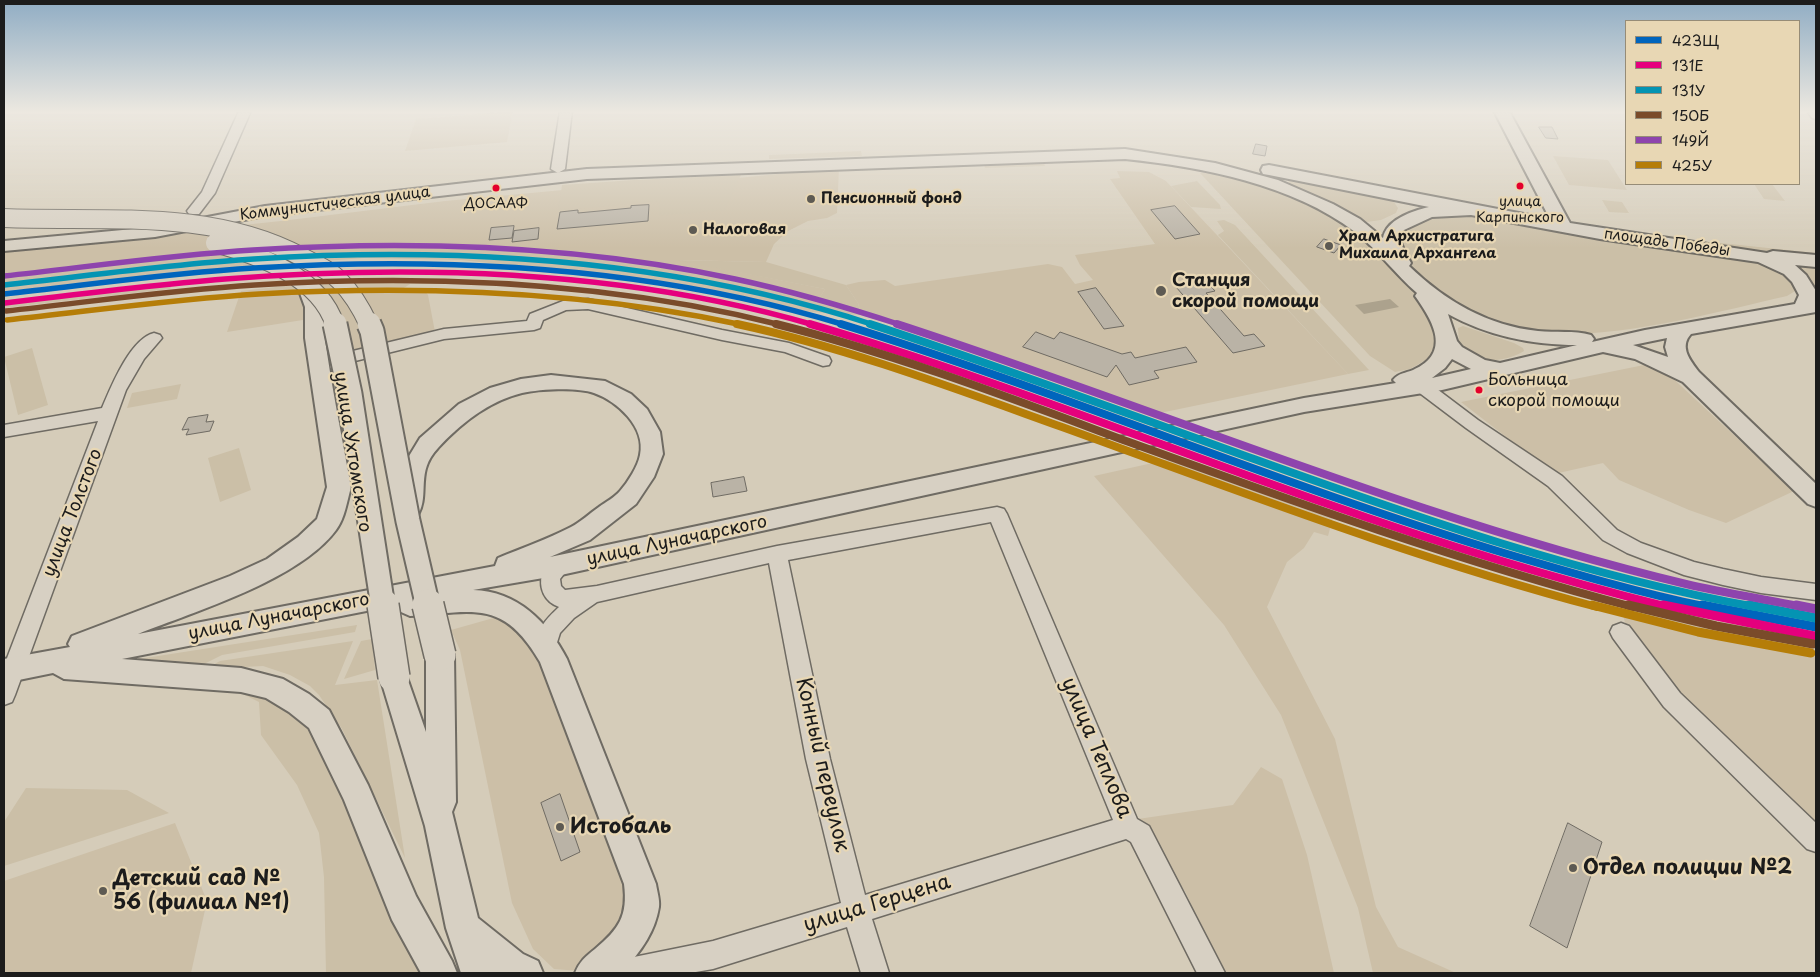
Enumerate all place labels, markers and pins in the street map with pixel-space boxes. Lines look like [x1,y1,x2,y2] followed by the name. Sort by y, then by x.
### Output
[1515,181,1525,191] marker: улица Карпинского
[491,183,501,193] marker: ДОСААФ
[821,190,962,208] place label: Пенсионный фонд
[805,193,817,205] marker: Пенсионный фонд
[1476,194,1564,226] place label: улица Карпинского
[464,196,528,212] place label: ДОСААФ
[703,221,786,239] place label: Налоговая
[687,224,699,236] marker: Налоговая
[1339,228,1496,263] place label: Храм Архистратига Михаила Архангела
[1323,240,1335,252] marker: Храм Архистратига Михаила Архангела
[1172,270,1319,312] place label: Станция скорой помощи
[1154,284,1168,298] marker: Станция скорой помощи
[1488,370,1620,410] place label: Больница скорой помощи
[1474,385,1484,395] marker: Больница скорой помощи
[570,814,671,840] place label: Истобаль
[554,821,566,833] marker: Истобаль
[1583,855,1792,881] place label: Отдел полиции №2
[1567,862,1579,874] marker: Отдел полиции №2
[113,866,290,916] place label: Детский сад № 56 (филиал №1)
[97,885,109,897] marker: Детский сад № 56 (филиал №1)

